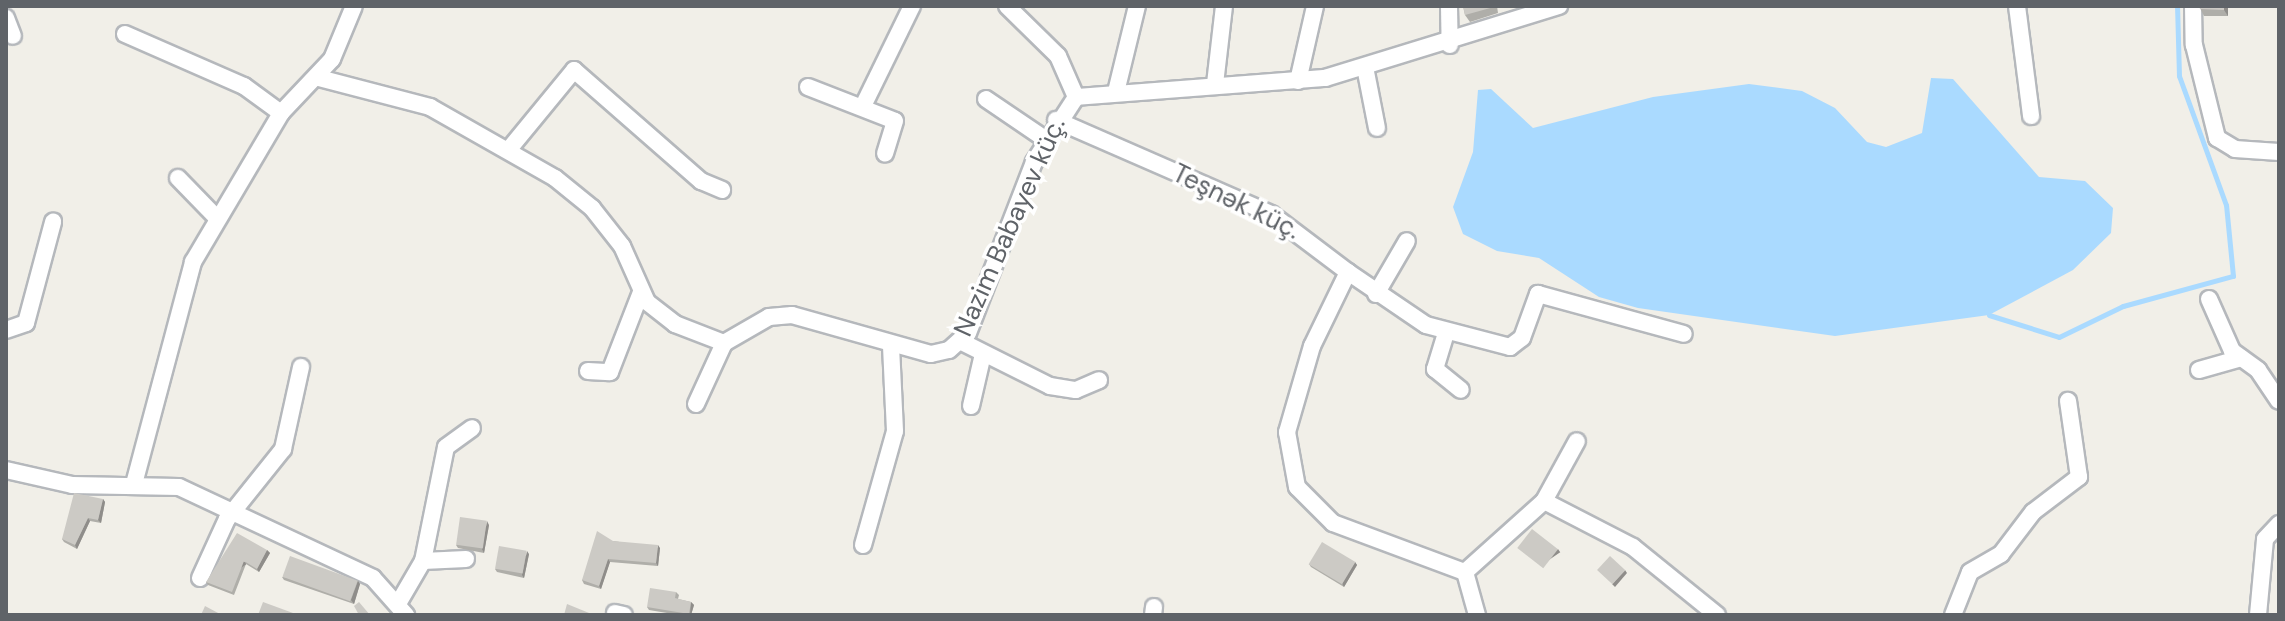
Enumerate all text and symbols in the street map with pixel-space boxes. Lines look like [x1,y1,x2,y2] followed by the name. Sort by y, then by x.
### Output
[948,113,1072,341] street label: Nazim Babayev küç.
[1167,158,1305,246] street label: Teşnək küç.

